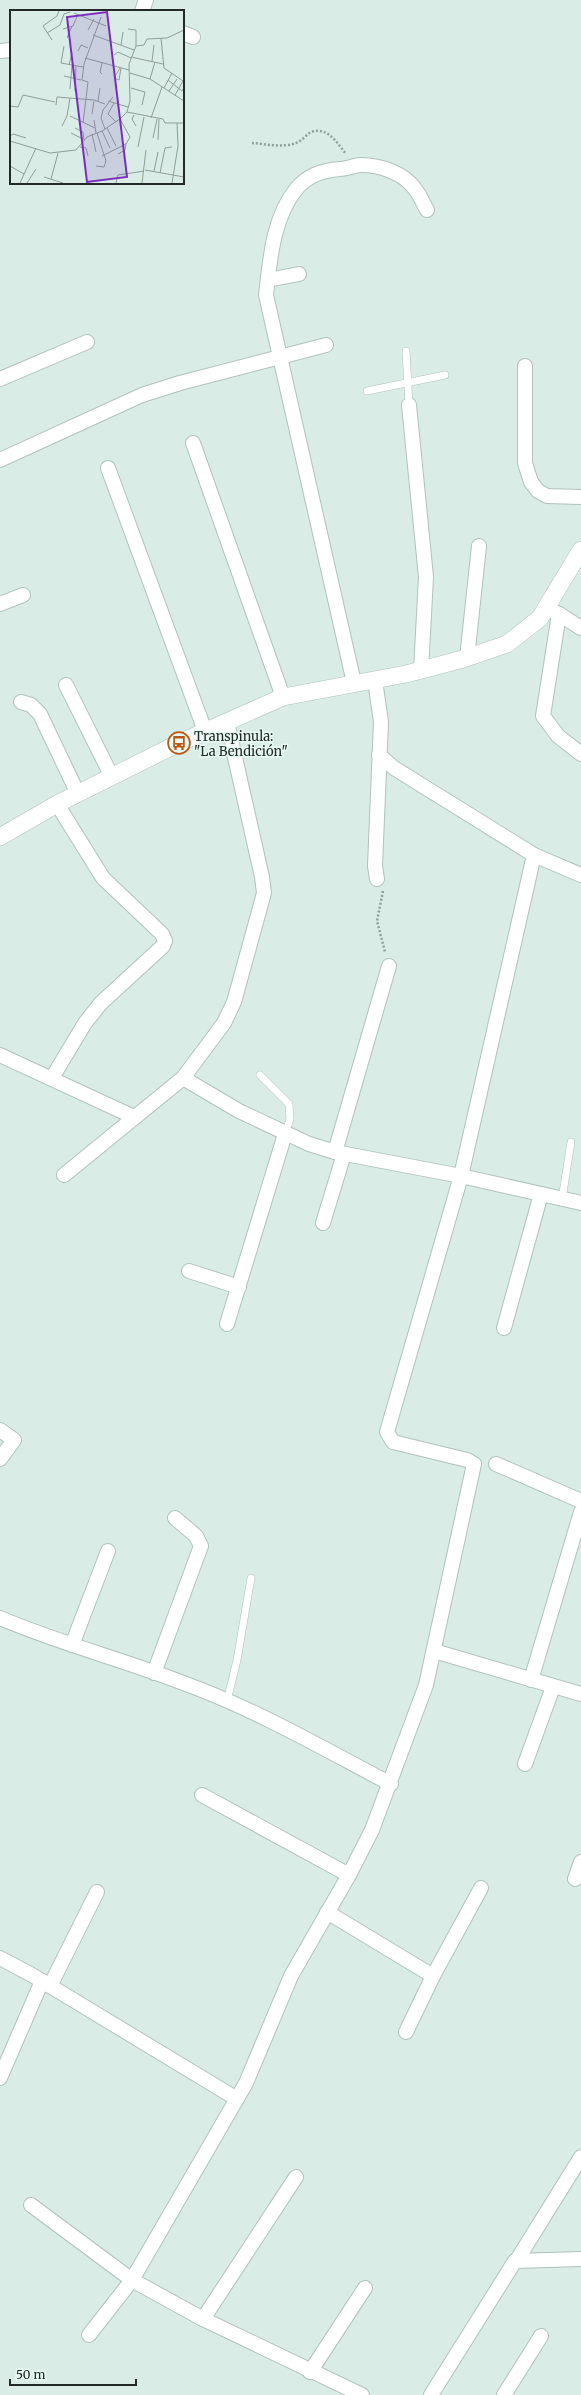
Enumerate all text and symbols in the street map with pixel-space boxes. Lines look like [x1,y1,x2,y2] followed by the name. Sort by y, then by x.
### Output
[10,10,184,184] inset map
[194,728,288,760] place label: Transpinula: "La Bendición"
[166,730,192,756] bus stop icon: Transpinula: "La Bendición"
[10,2361,136,2387] scale bar
[16,2367,45,2382] text: 50 m

